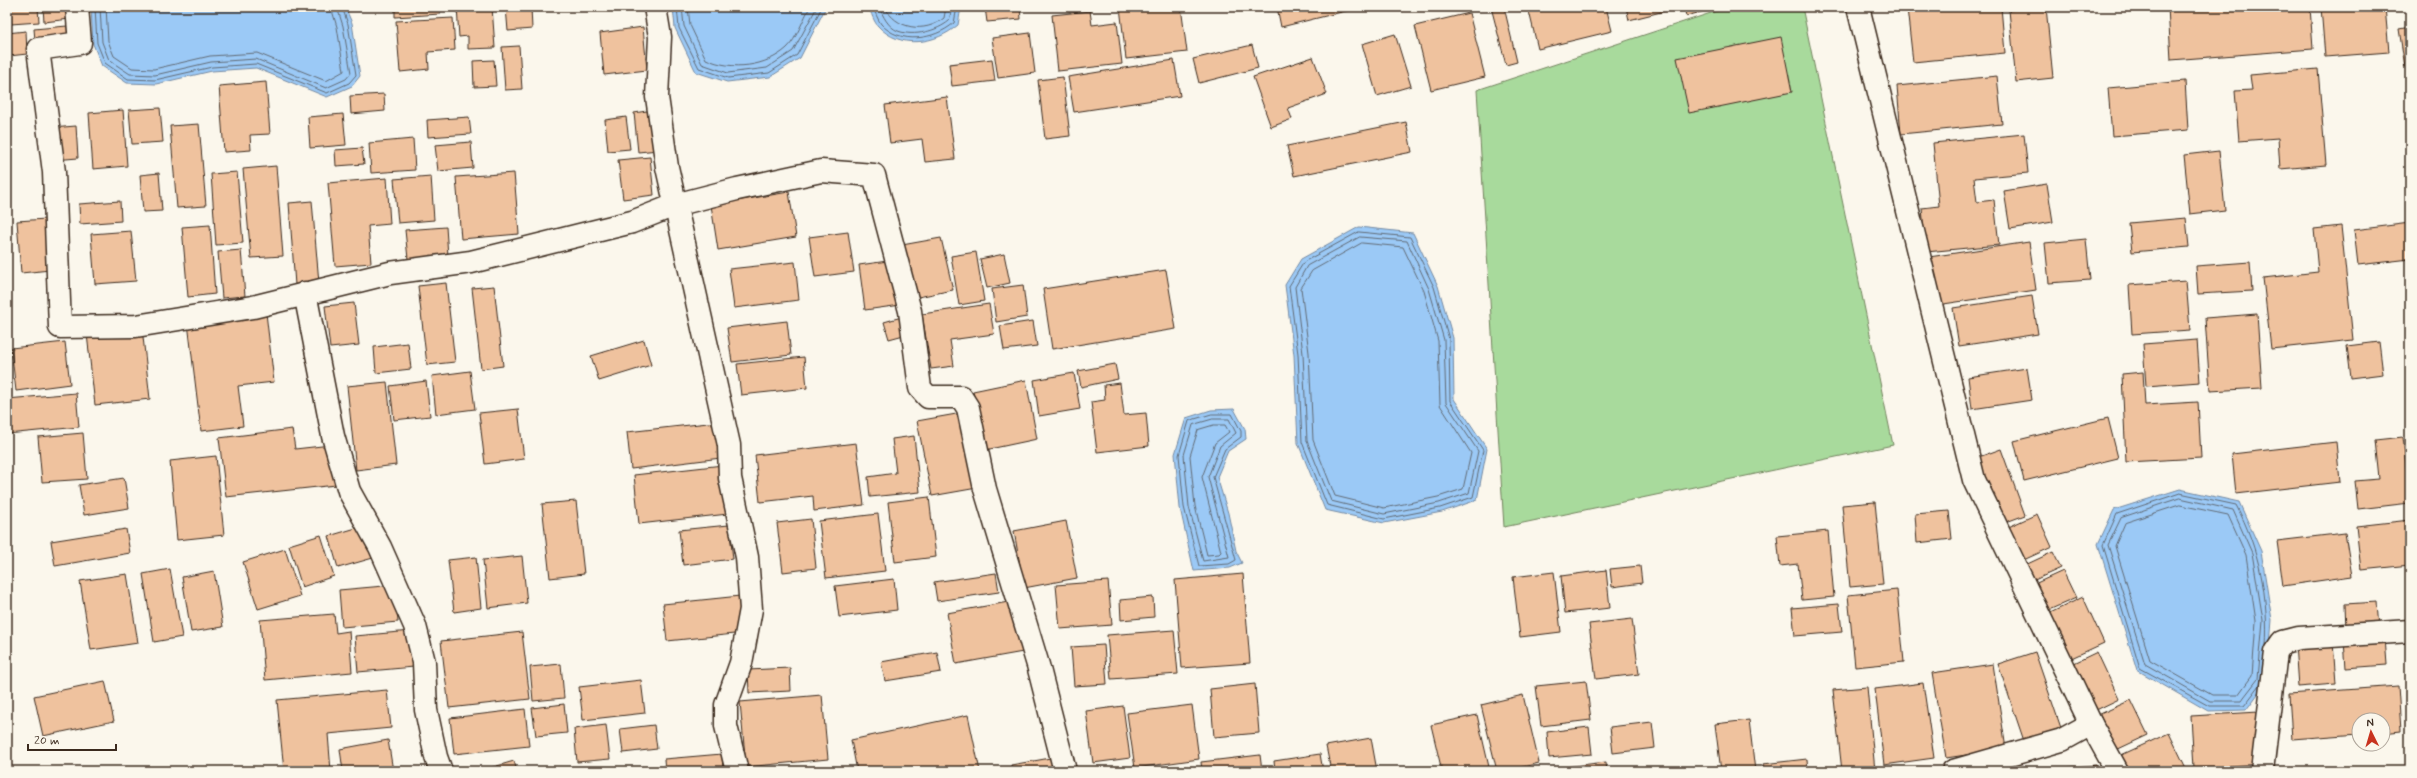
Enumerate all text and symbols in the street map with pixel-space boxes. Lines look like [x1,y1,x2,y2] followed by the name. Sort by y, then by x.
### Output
[2351,712,2391,752] north arrow
[2366,716,2374,730] text: N
[28,726,116,752] scale bar
[34,733,60,749] text: 20 m

